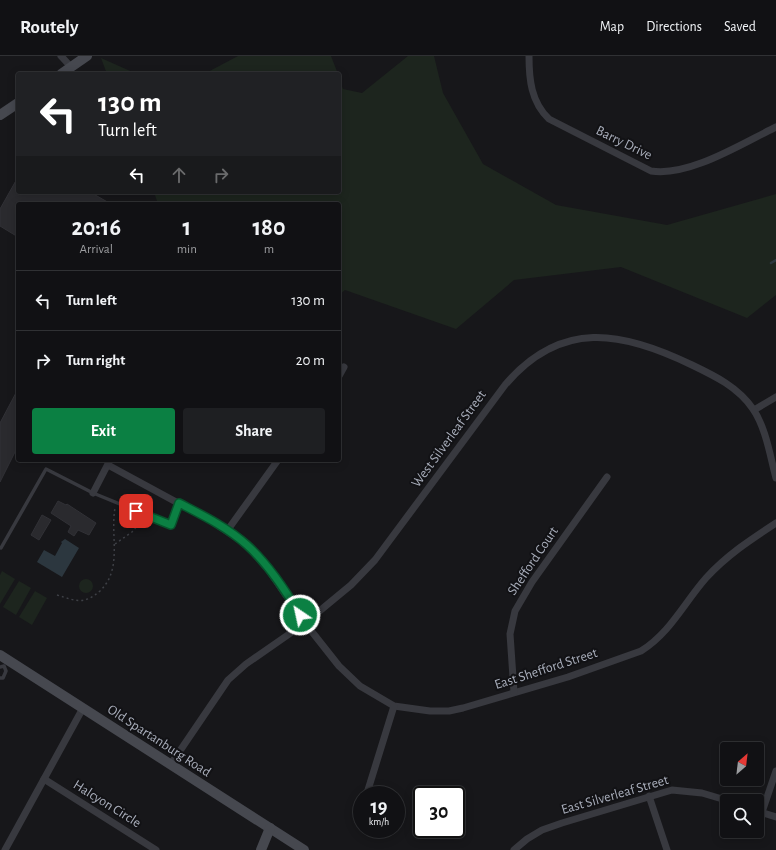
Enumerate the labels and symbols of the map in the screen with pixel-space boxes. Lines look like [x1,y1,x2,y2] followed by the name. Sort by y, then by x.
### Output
[594,123,654,163] street label: Barry Drive
[409,387,489,490] street label: West Silverleaf Street
[119,494,153,528] pin
[505,524,561,598] street label: Shefford Court
[279,594,321,636] position arrow
[493,646,600,692] street label: East Shefford Street
[105,702,213,780] street label: Old Spartanburg Road
[720,742,764,786] north arrow
[560,773,671,817] street label: East Silverleaf Street
[71,778,143,830] street label: Halcyon Circle
[413,786,465,838] speed limit sign: 30

